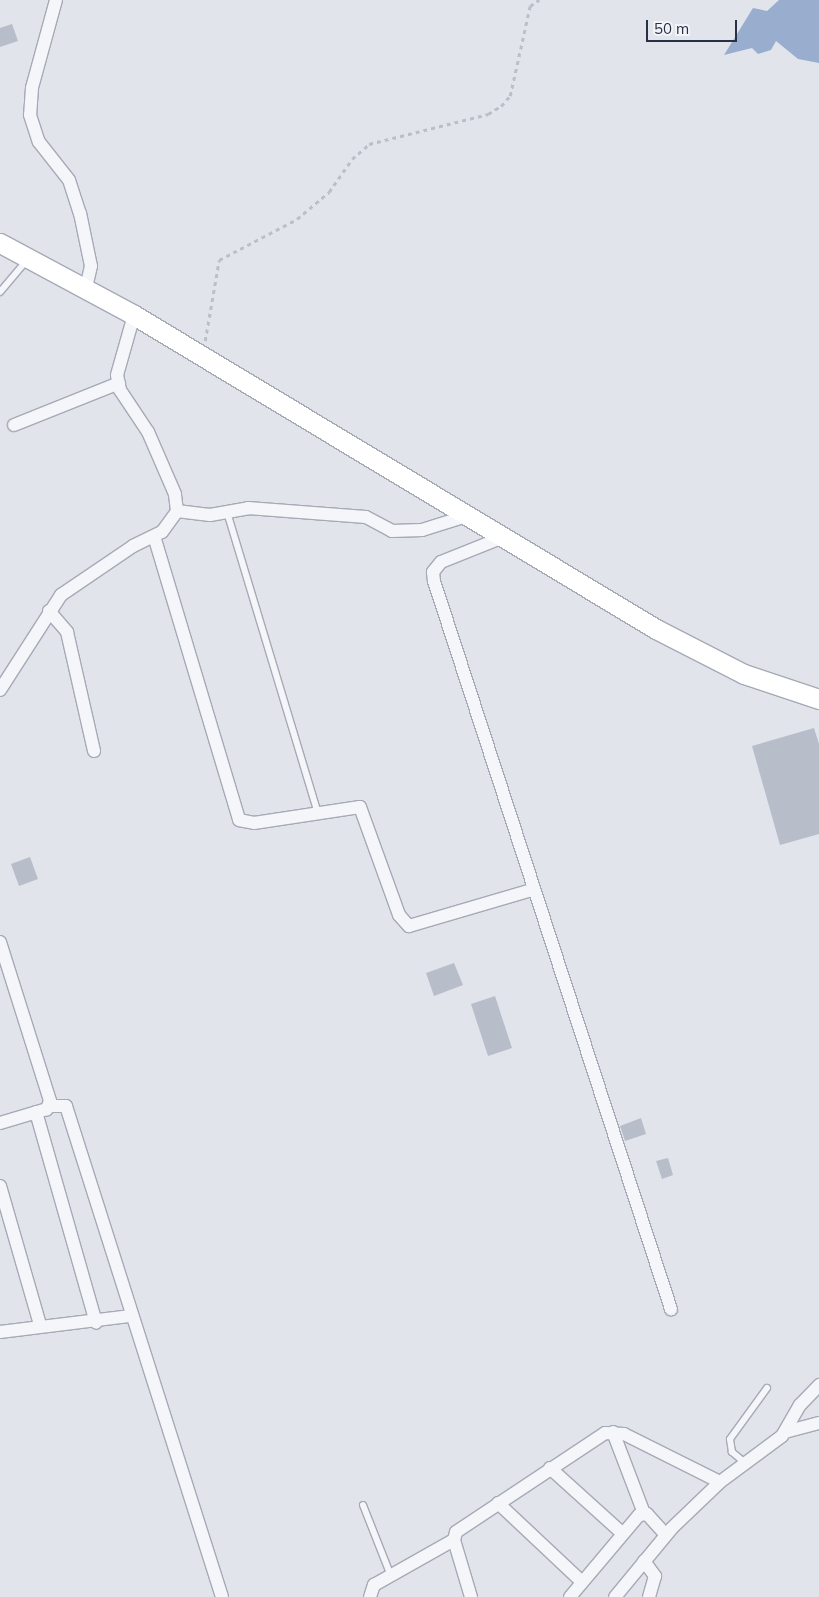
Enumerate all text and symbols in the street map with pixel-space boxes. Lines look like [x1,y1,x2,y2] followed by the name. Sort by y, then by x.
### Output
[649,10,740,42] scale bar
[654,19,689,38] text: 50 m

